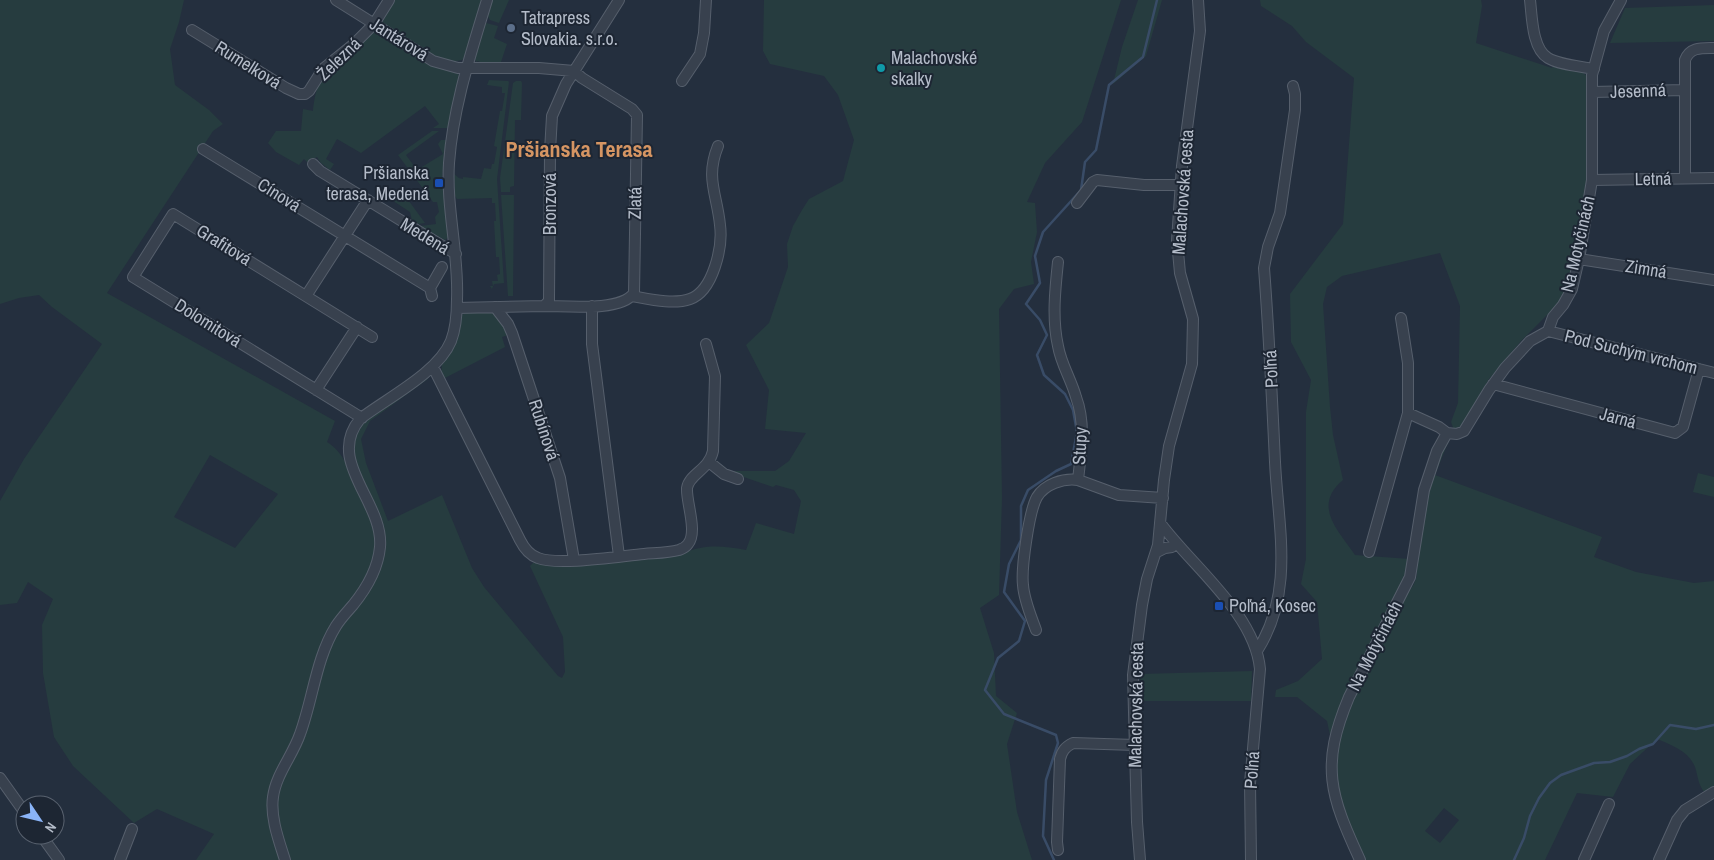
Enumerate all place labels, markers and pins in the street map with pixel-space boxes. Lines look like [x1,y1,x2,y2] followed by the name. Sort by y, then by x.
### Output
[521,5,618,51] place label: Tatrapress Slovakia. s.r.o.
[505,22,517,34] marker: Tatrapress Slovakia. s.r.o.
[891,45,977,91] place label: Malachovské skalky
[875,62,887,74] marker: Malachovské skalky
[326,160,429,206] place label: Pršianska terasa, Medená
[433,177,445,189] marker: Pršianska terasa, Medená
[1229,593,1316,618] place label: Poľná, Kosec
[1213,600,1225,612] marker: Poľná, Kosec

